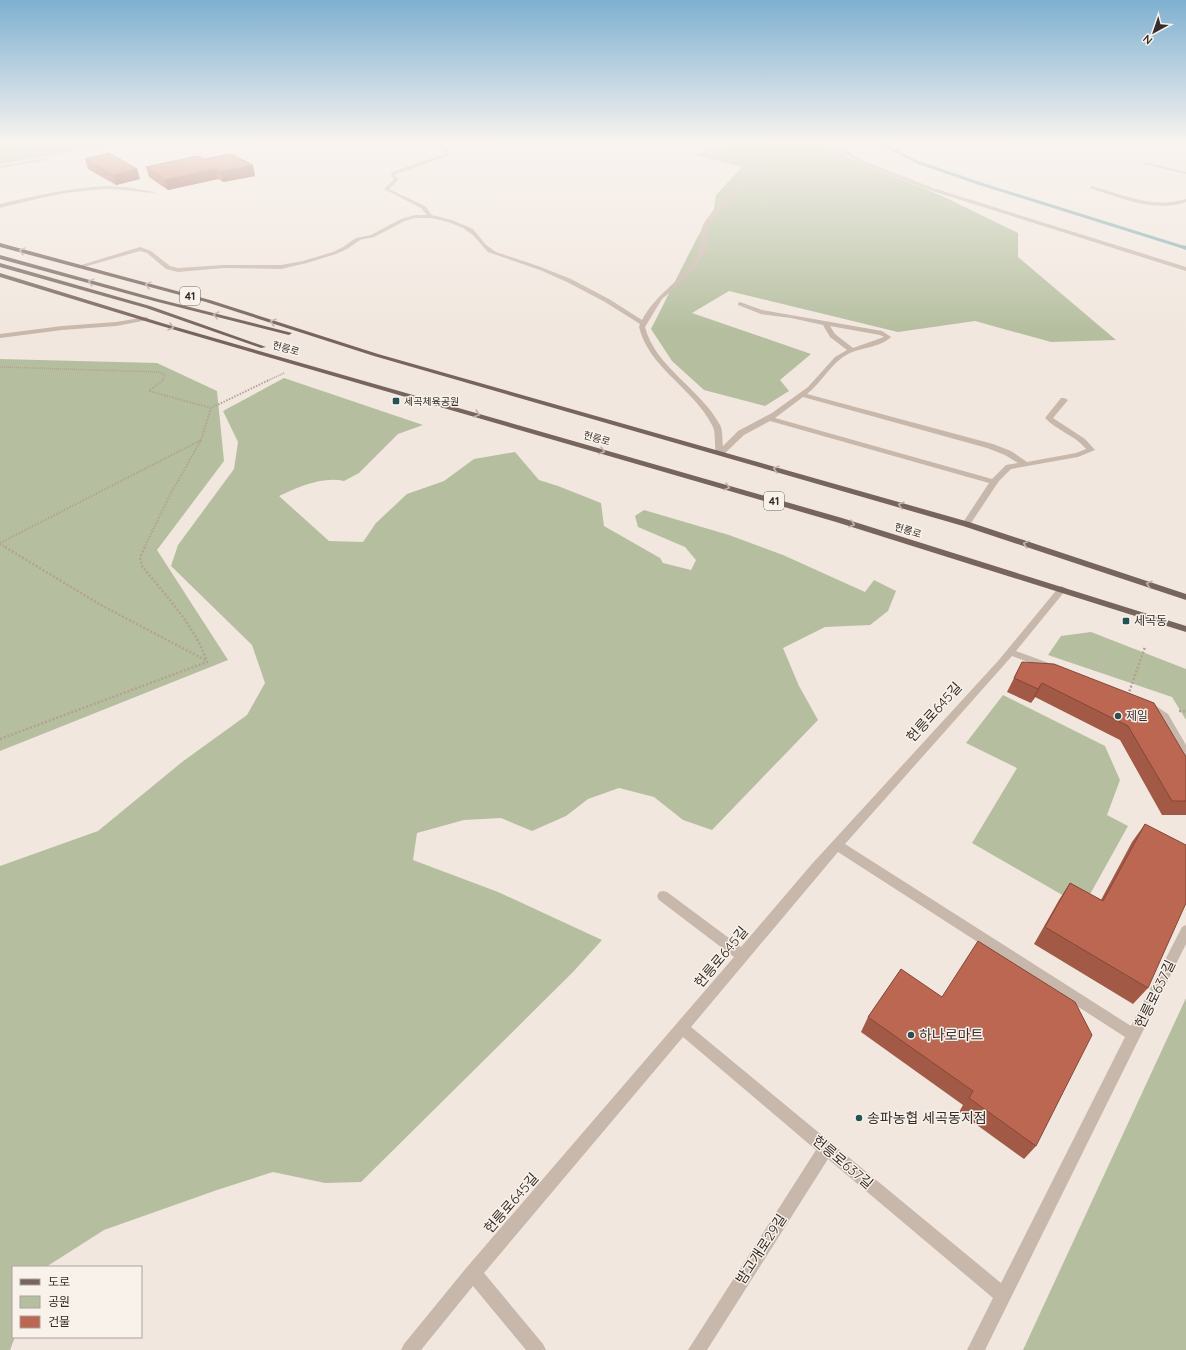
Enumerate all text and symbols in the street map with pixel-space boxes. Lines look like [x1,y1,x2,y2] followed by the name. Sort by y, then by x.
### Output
[1134,12,1174,52] north arrow
[1140,32,1155,48] text: N
[19,248,26,256] one-way arrow
[87,278,94,287] one-way arrow
[145,281,152,290] one-way arrow
[180,287,200,305] road number: 41
[213,311,220,320] one-way arrow
[269,318,276,326] one-way arrow
[168,322,175,331] one-way arrow
[271,338,301,359] street label: 헌릉로
[404,395,459,408] place label: 세곡체육공원
[391,396,401,406] marker: 세곡체육공원
[474,410,481,418] one-way arrow
[582,428,612,449] street label: 헌릉로
[599,446,606,455] one-way arrow
[773,465,780,474] one-way arrow
[723,482,730,491] one-way arrow
[764,492,784,510] road number: 41
[898,501,905,510] one-way arrow
[848,519,855,527] one-way arrow
[893,520,923,541] street label: 헌릉로
[1022,540,1029,548] one-way arrow
[1146,580,1153,589] one-way arrow
[1134,613,1167,628] place label: 세곡동
[1121,616,1131,626] marker: 세곡동
[902,678,966,746] street label: 헌릉로645길
[1126,708,1148,723] place label: 제일
[1113,711,1123,721] marker: 제일
[690,923,752,991] street label: 헌릉로645길
[1131,957,1179,1031] street label: 헌릉로637길
[919,1026,984,1044] place label: 하나로마트
[906,1030,916,1040] marker: 하나로마트
[867,1109,987,1127] place label: 송파농협 세곡동지점
[854,1113,864,1123] marker: 송파농협 세곡동지점
[809,1131,877,1193] street label: 헌릉로637길
[480,1169,542,1237] street label: 헌릉로645길
[732,1211,790,1287] street label: 밤고개로29길
[12,1266,142,1338] legend
[48,1274,70,1289] text: 도로
[48,1294,70,1309] text: 공원
[48,1314,70,1329] text: 건물

